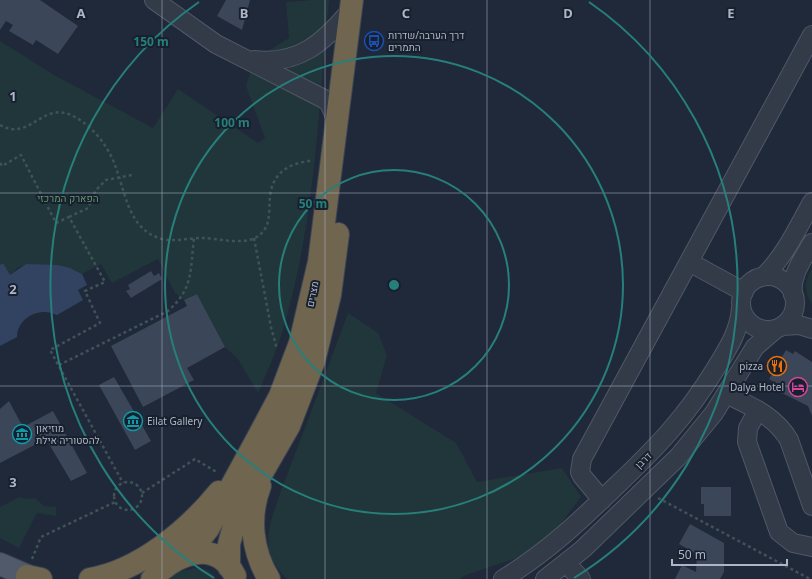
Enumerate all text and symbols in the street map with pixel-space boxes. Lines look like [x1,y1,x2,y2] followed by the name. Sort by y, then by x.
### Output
[77,4,86,22] text: A
[240,4,248,22] text: B
[402,4,410,22] text: C
[563,4,573,22] text: D
[727,4,735,22] text: E
[388,28,464,54] place label: דרך הערבה/שדרות התמרים
[363,30,385,52] bus stop icon: דרך הערבה/שדרות התמרים
[133,33,169,50] text: 150 m
[9,87,17,105] text: 1
[214,114,250,131] text: 100 m
[37,191,99,205] park label: הפארק המרכזי
[299,195,327,212] text: 50 m
[387,278,401,292] centre of rings
[9,280,17,298] text: 2
[302,280,322,308] street label: מצרים
[766,355,788,377] restaurant icon: pizza
[739,359,763,373] place label: pizza
[787,376,809,398] hotel icon: Dalya Hotel
[730,380,784,394] place label: Dalya Hotel
[122,410,144,432] museum icon: Eilat Gallery
[147,414,203,428] place label: Eilat Gallery
[36,421,100,447] place label: מוזיאון להסטוריה אילת
[11,423,33,445] museum icon: מוזיאון להסטוריה אילת
[632,449,654,471] street label: דרבן
[9,473,17,491] text: 3
[672,541,787,567] scale bar
[678,546,706,563] text: 50 m

